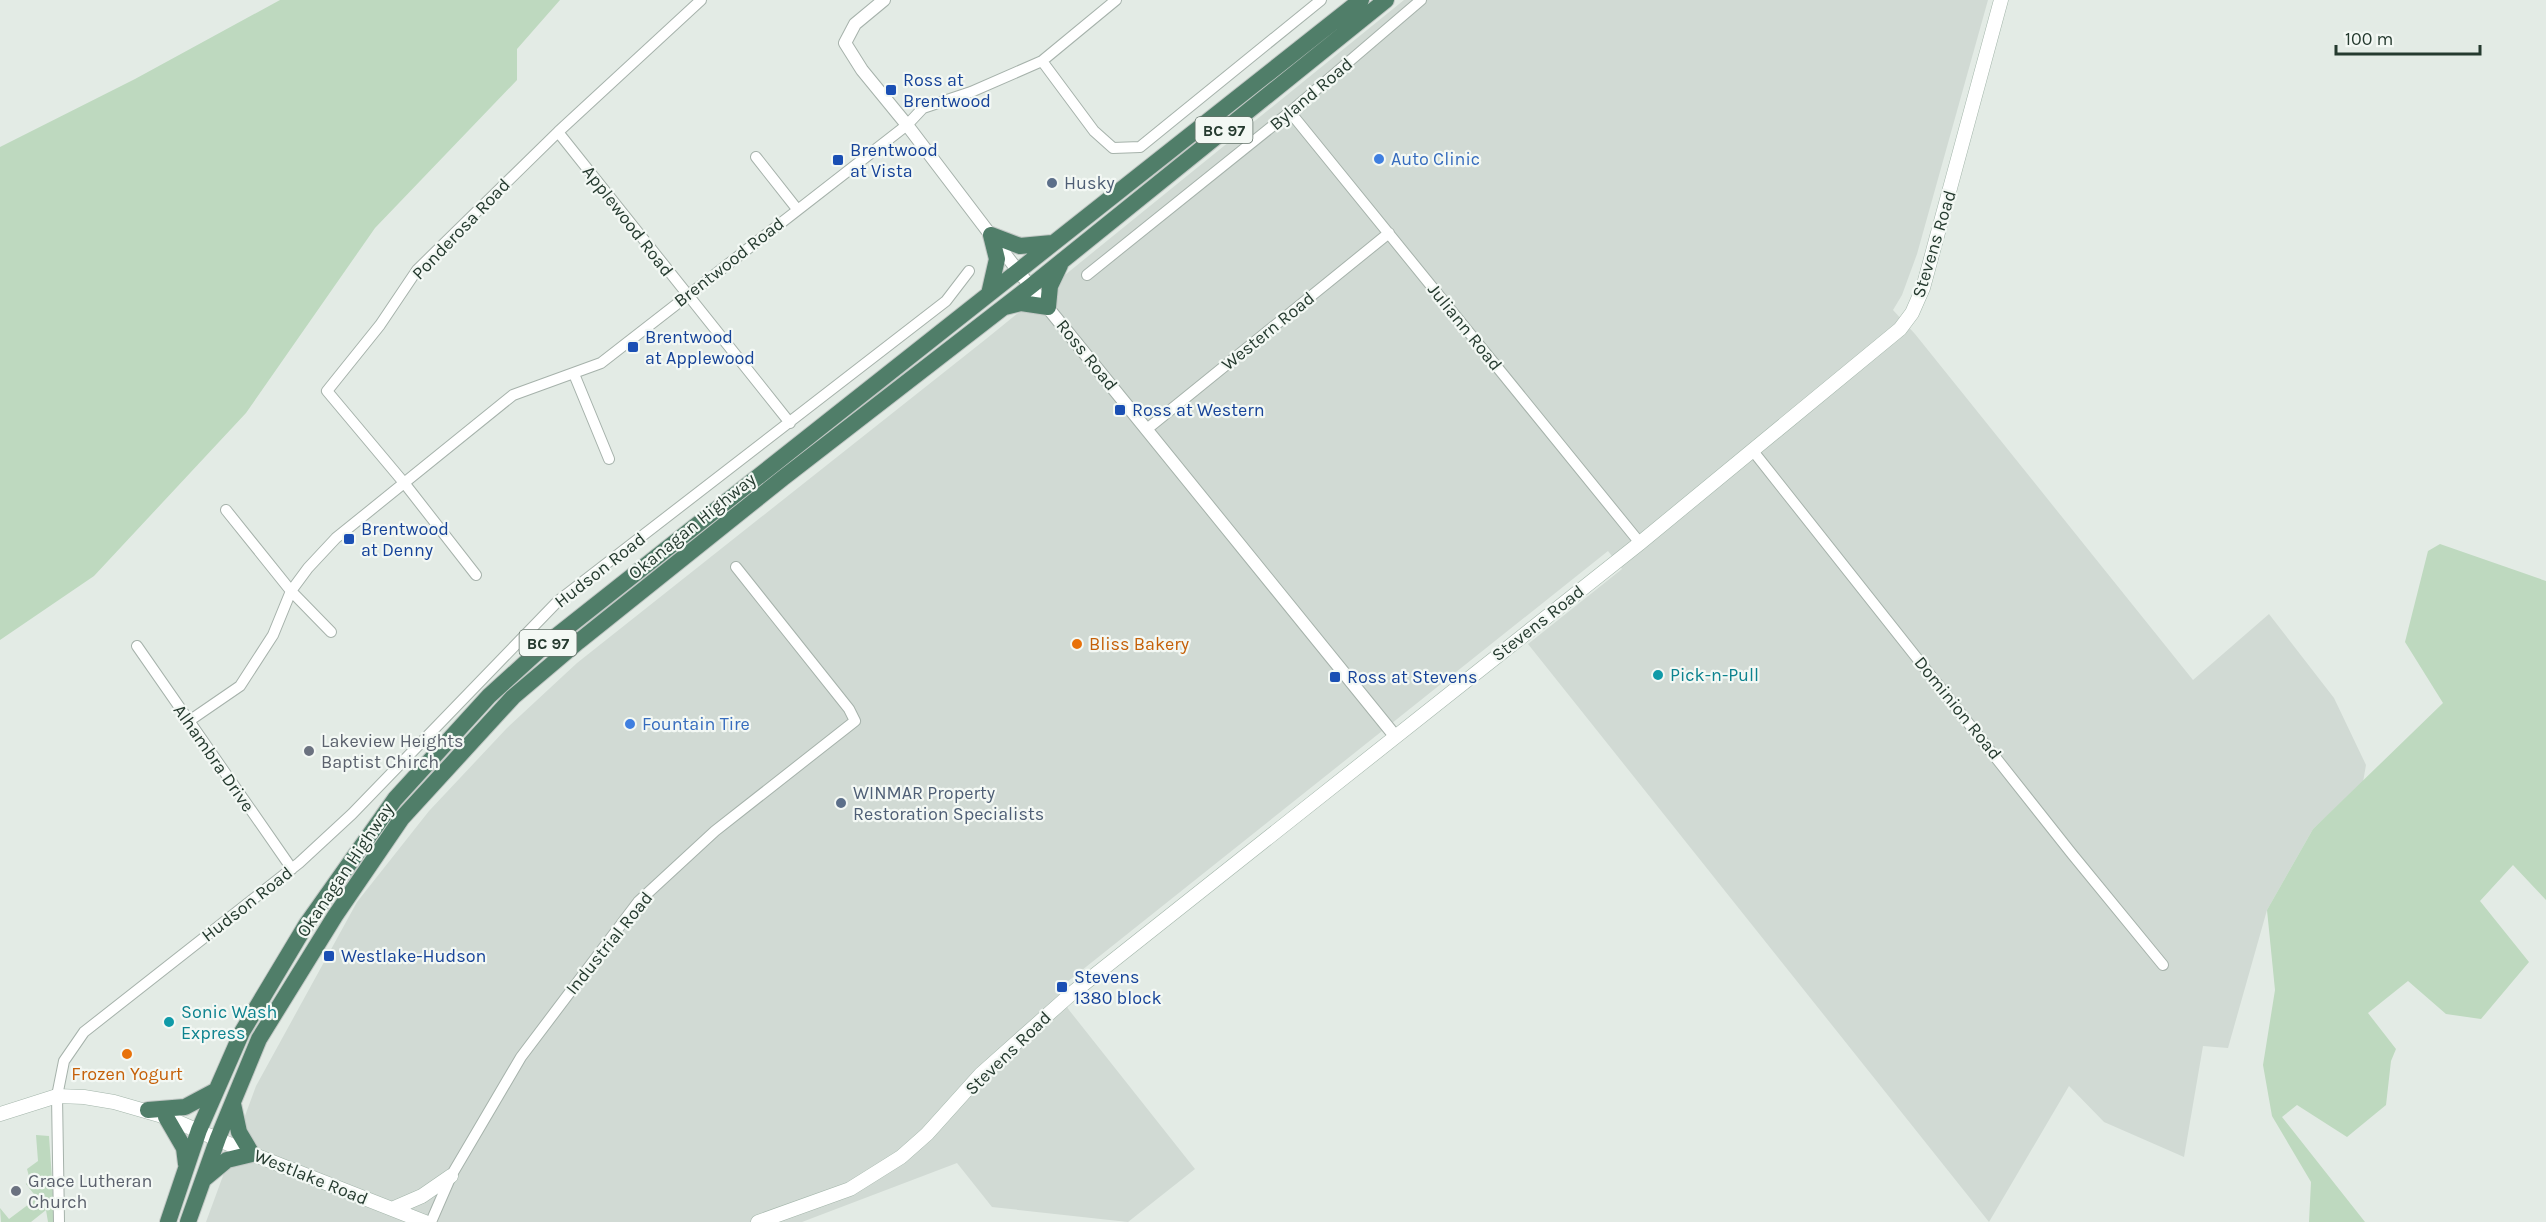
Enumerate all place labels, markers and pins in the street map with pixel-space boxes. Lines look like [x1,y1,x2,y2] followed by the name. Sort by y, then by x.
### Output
[903,69,991,112] place label: Ross at Brentwood
[884,83,898,97] marker: Ross at Brentwood
[850,139,938,182] place label: Brentwood at Vista
[1391,148,1480,170] place label: Auto Clinic
[1372,152,1386,166] marker: Auto Clinic
[831,153,845,167] marker: Brentwood at Vista
[1064,172,1115,194] place label: Husky
[1045,176,1059,190] marker: Husky
[645,326,755,369] place label: Brentwood at Applewood
[626,340,640,354] marker: Brentwood at Applewood
[1132,399,1265,421] place label: Ross at Western
[1113,403,1127,417] marker: Ross at Western
[361,518,449,561] place label: Brentwood at Denny
[342,532,356,546] marker: Brentwood at Denny
[1089,633,1190,655] place label: Bliss Bakery
[1070,637,1084,651] marker: Bliss Bakery
[1670,664,1759,686] place label: Pick-n-Pull
[1347,666,1478,688] place label: Ross at Stevens
[1651,668,1665,682] marker: Pick-n-Pull
[1328,670,1342,684] marker: Ross at Stevens
[642,713,750,735] place label: Fountain Tire
[623,717,637,731] marker: Fountain Tire
[321,730,464,773] place label: Lakeview Heights Baptist Chirch
[302,744,316,758] marker: Lakeview Heights Baptist Chirch
[853,782,1044,825] place label: WINMAR Property Restoration Specialists
[834,796,848,810] marker: WINMAR Property Restoration Specialists
[341,945,486,967] place label: Westlake-Hudson
[322,949,336,963] marker: Westlake-Hudson
[1074,966,1162,1009] place label: Stevens 1380 block
[1055,980,1069,994] marker: Stevens 1380 block
[181,1001,277,1044] place label: Sonic Wash Express
[162,1015,176,1029] marker: Sonic Wash Express
[120,1047,134,1061] marker: Frozen Yogurt
[71,1063,183,1085] place label: Frozen Yogurt
[28,1170,152,1213] place label: Grace Lutheran Church
[9,1184,23,1198] marker: Grace Lutheran Church

